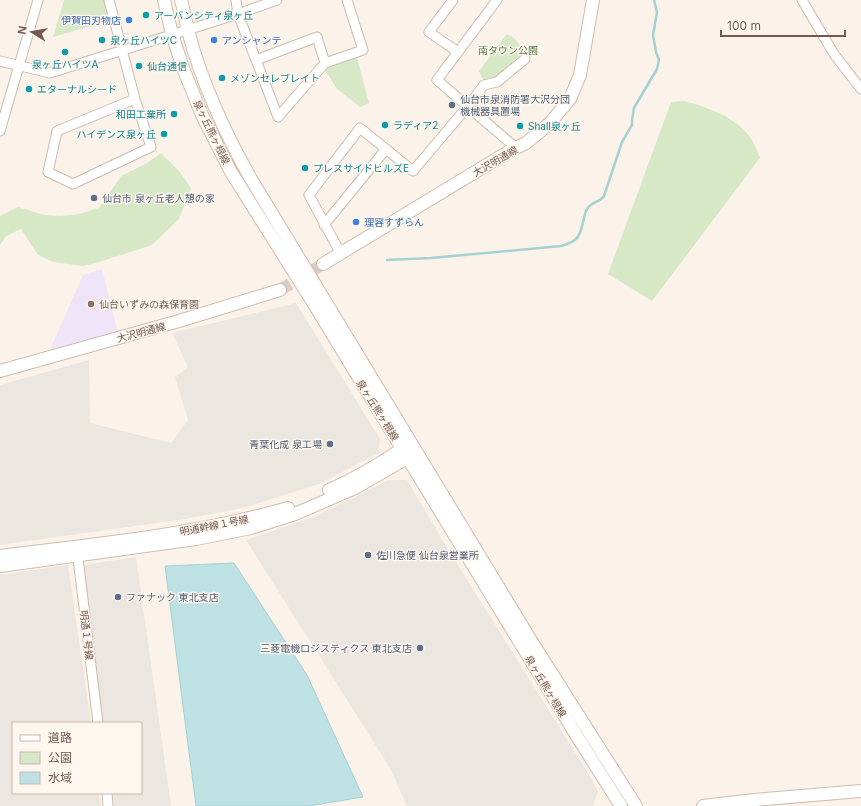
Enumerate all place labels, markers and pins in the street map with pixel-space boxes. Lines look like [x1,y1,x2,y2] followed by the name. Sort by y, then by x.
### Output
[154,9,253,21] place label: アーバンシティ泉ヶ丘
[141,10,151,20] marker: アーバンシティ泉ヶ丘
[61,14,121,26] place label: 伊賀田刃物店
[124,15,134,25] marker: 伊賀田刃物店
[110,34,177,46] place label: 泉ヶ丘ハイツC
[222,34,282,46] place label: アンシャンテ
[97,35,107,45] marker: 泉ヶ丘ハイツC
[209,35,219,45] marker: アンシャンテ
[60,47,70,57] marker: 泉ヶ丘ハイツA
[32,58,98,70] place label: 泉ヶ丘ハイツA
[147,60,187,72] place label: 仙台通信
[134,61,144,71] marker: 仙台通信
[230,72,320,84] place label: メゾンセレブレイト
[217,73,227,83] marker: メゾンセレブレイト
[37,83,117,95] place label: エターナルシード
[24,84,34,94] marker: エターナルシード
[460,93,570,117] place label: 仙台市泉消防署大沢分団 機械器具置場
[447,100,457,110] marker: 仙台市泉消防署大沢分団 機械器具置場
[116,108,166,120] place label: 和田工業所
[169,109,179,119] marker: 和田工業所
[393,119,438,131] place label: ラディア2
[380,120,390,130] marker: ラディア2
[528,120,581,132] place label: Shall泉ヶ丘
[515,121,525,131] marker: Shall泉ヶ丘
[76,128,156,140] place label: ハイデンス泉ヶ丘
[159,129,169,139] marker: ハイデンス泉ヶ丘
[313,162,409,174] place label: プレスサイドヒルズE
[300,163,310,173] marker: プレスサイドヒルズE
[102,192,215,204] place label: 仙台市 泉ヶ丘老人憩の家
[89,193,99,203] marker: 仙台市 泉ヶ丘老人憩の家
[364,216,424,228] place label: 理容すずらん
[351,217,361,227] marker: 理容すずらん
[99,298,199,310] place label: 仙台いずみの森保育園
[86,299,96,309] marker: 仙台いずみの森保育園
[249,438,322,450] place label: 青葉化成 泉工場
[325,439,335,449] marker: 青葉化成 泉工場
[376,549,479,561] place label: 佐川急便 仙台泉営業所
[363,550,373,560] marker: 佐川急便 仙台泉営業所
[126,591,219,603] place label: ファナック 東北支店
[113,592,123,602] marker: ファナック 東北支店
[260,642,412,654] place label: 三菱電機ロジスティクス 東北支店
[415,643,425,653] marker: 三菱電機ロジスティクス 東北支店

